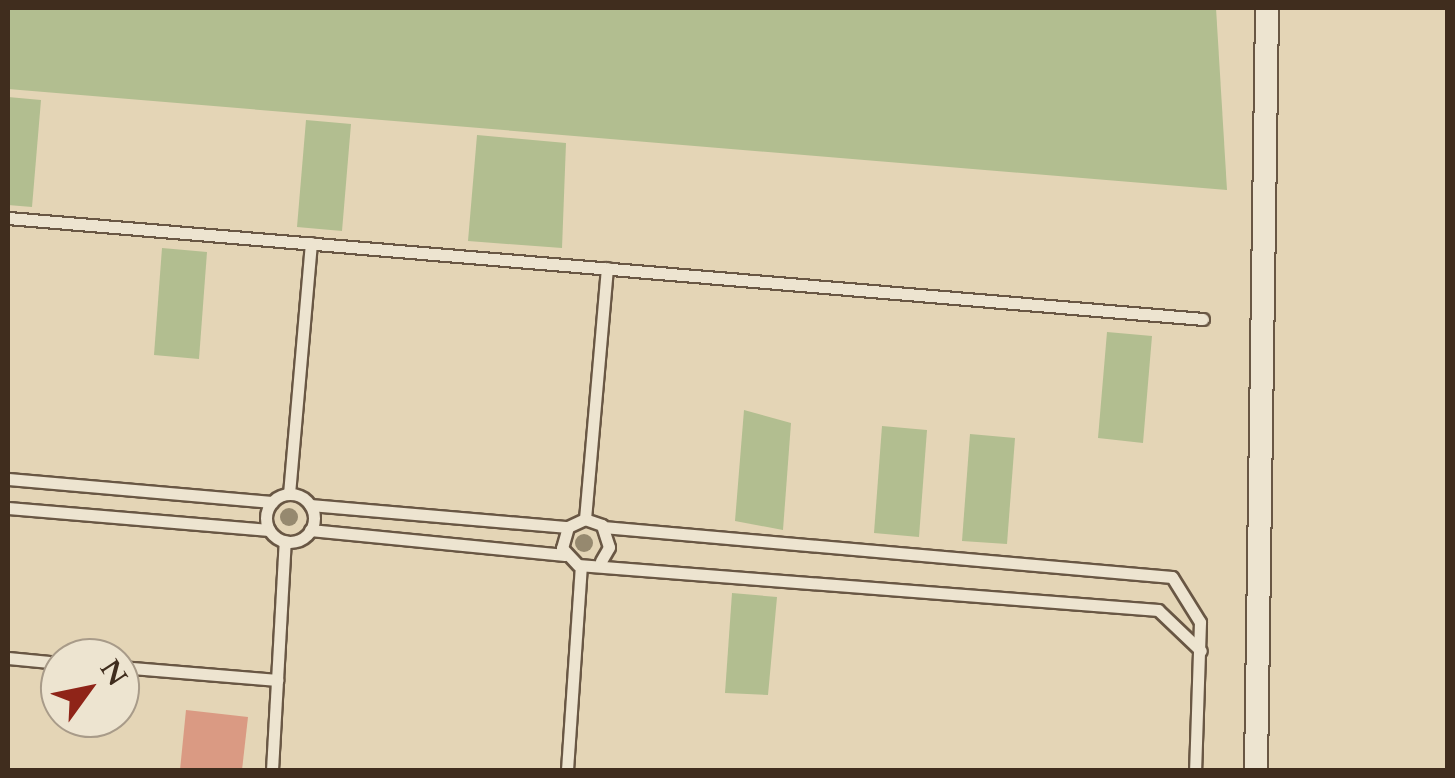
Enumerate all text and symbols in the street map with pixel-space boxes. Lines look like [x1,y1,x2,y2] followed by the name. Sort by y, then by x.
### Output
[40,638,140,738] north arrow
[91,652,136,693] text: N

